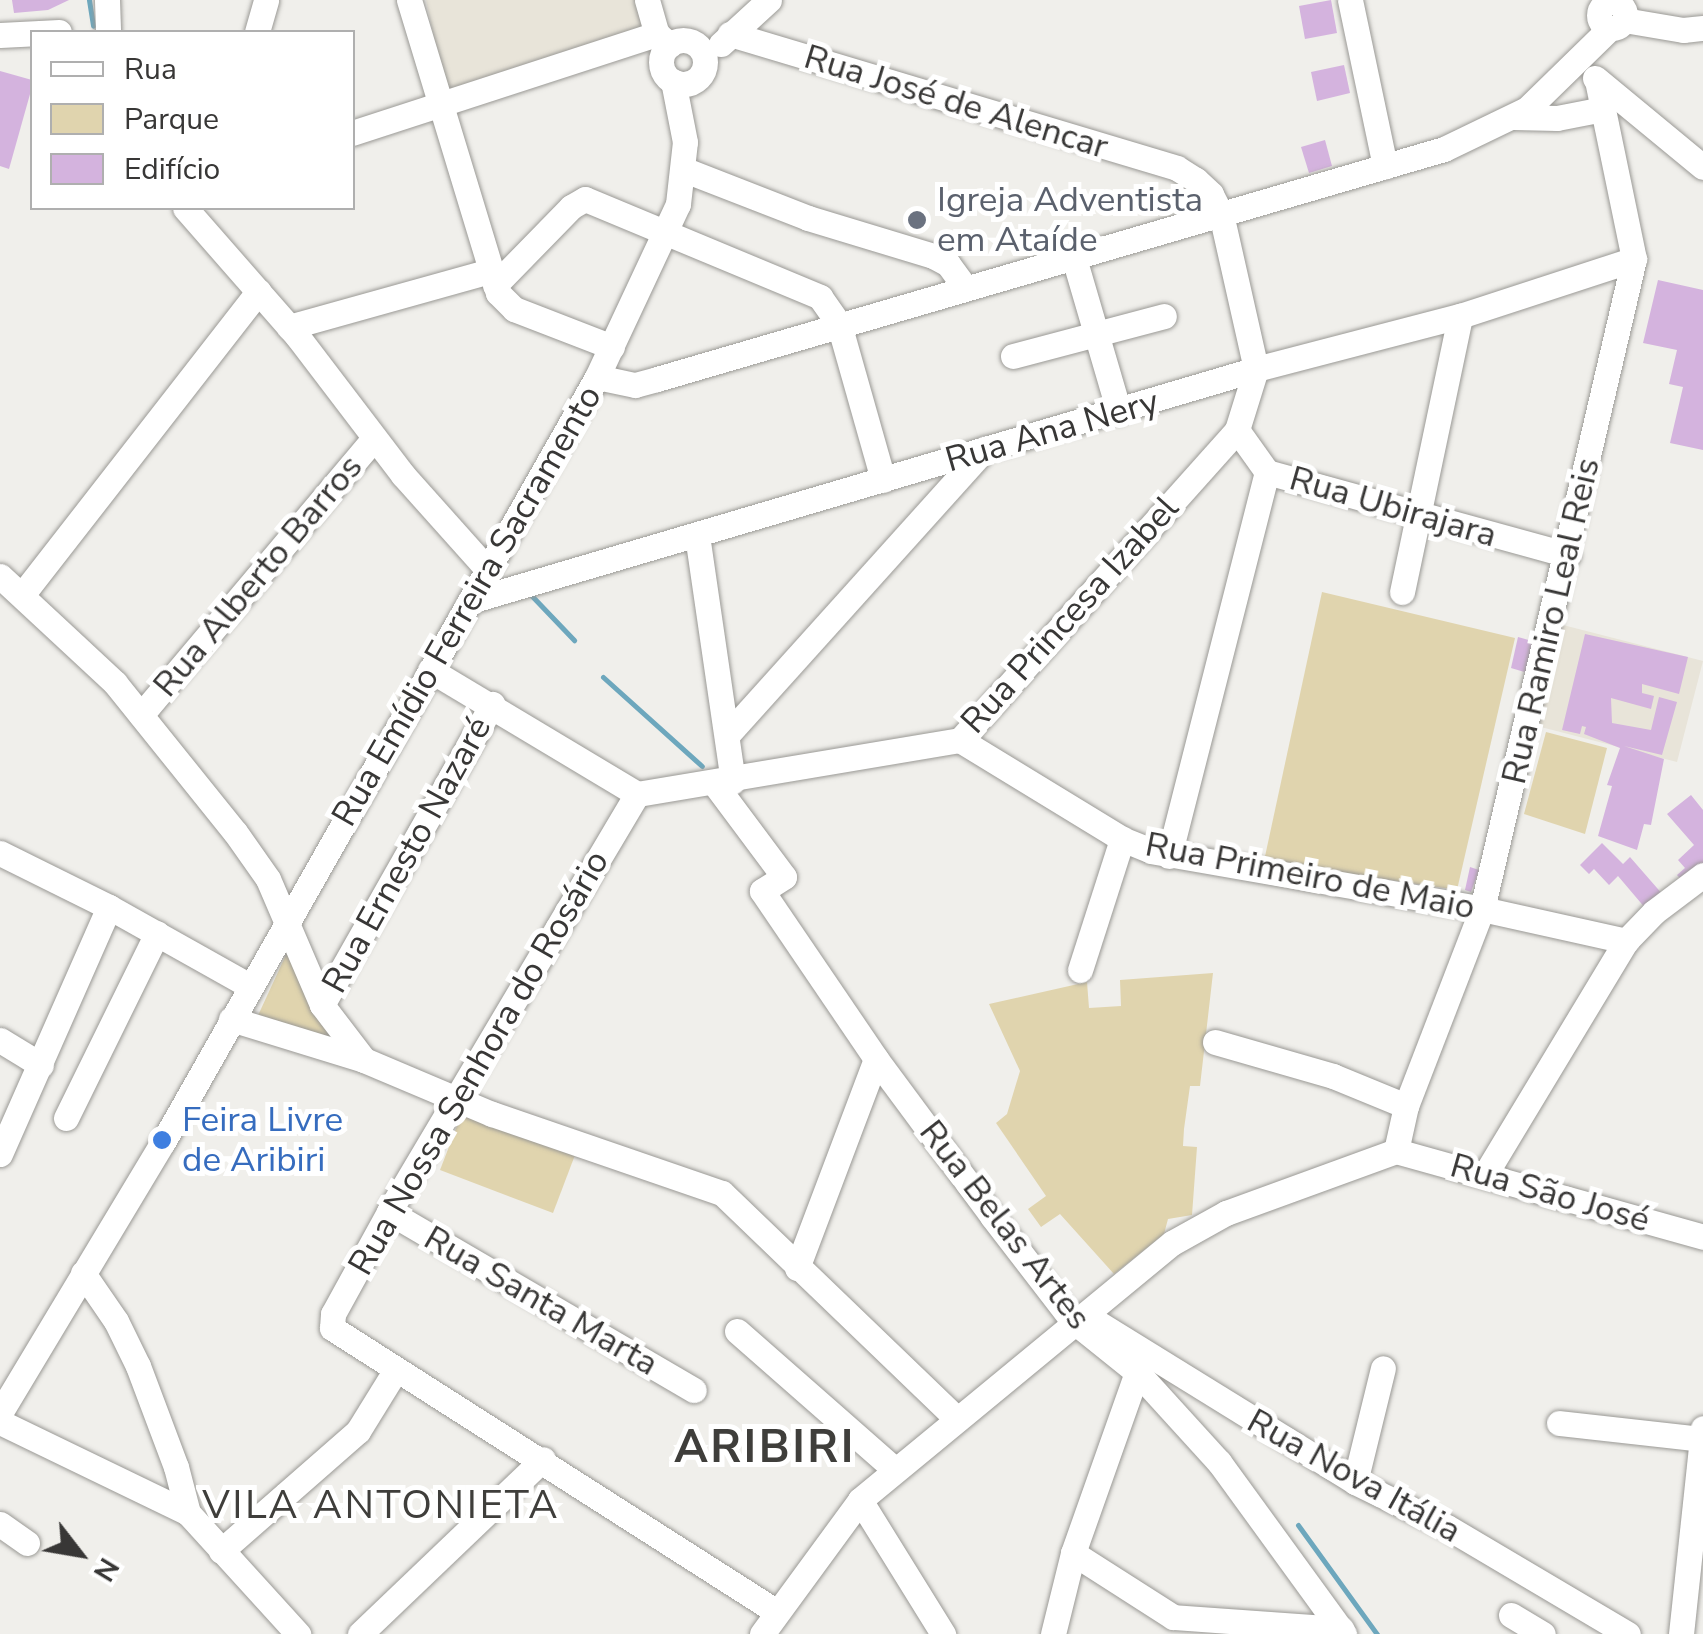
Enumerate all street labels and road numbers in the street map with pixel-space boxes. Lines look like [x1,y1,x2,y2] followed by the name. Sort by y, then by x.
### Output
[799,36,1113,168] street label: Rua José de Alencar
[323,378,611,834] street label: Rua Emídio Ferreira Sacramento
[941,381,1163,481] street label: Rua Ana Nery
[145,447,371,705] street label: Rua Alberto Barros
[1493,454,1609,788] street label: Rua Ramiro Leal Reis
[1285,457,1501,557] street label: Rua Ubirajara
[952,488,1188,742] street label: Rua Princesa Izabel
[314,710,500,1000] street label: Rua Ernesto Nazaré
[1142,823,1478,929] street label: Rua Primeiro de Maio
[340,843,618,1283] street label: Rua Nossa Senhora do Rosário
[910,1112,1100,1338] street label: Rua Belas Artes
[1445,1145,1655,1241] street label: Rua São José
[417,1217,665,1385] street label: Rua Santa Marta
[1240,1400,1468,1552] street label: Rua Nova Itália

